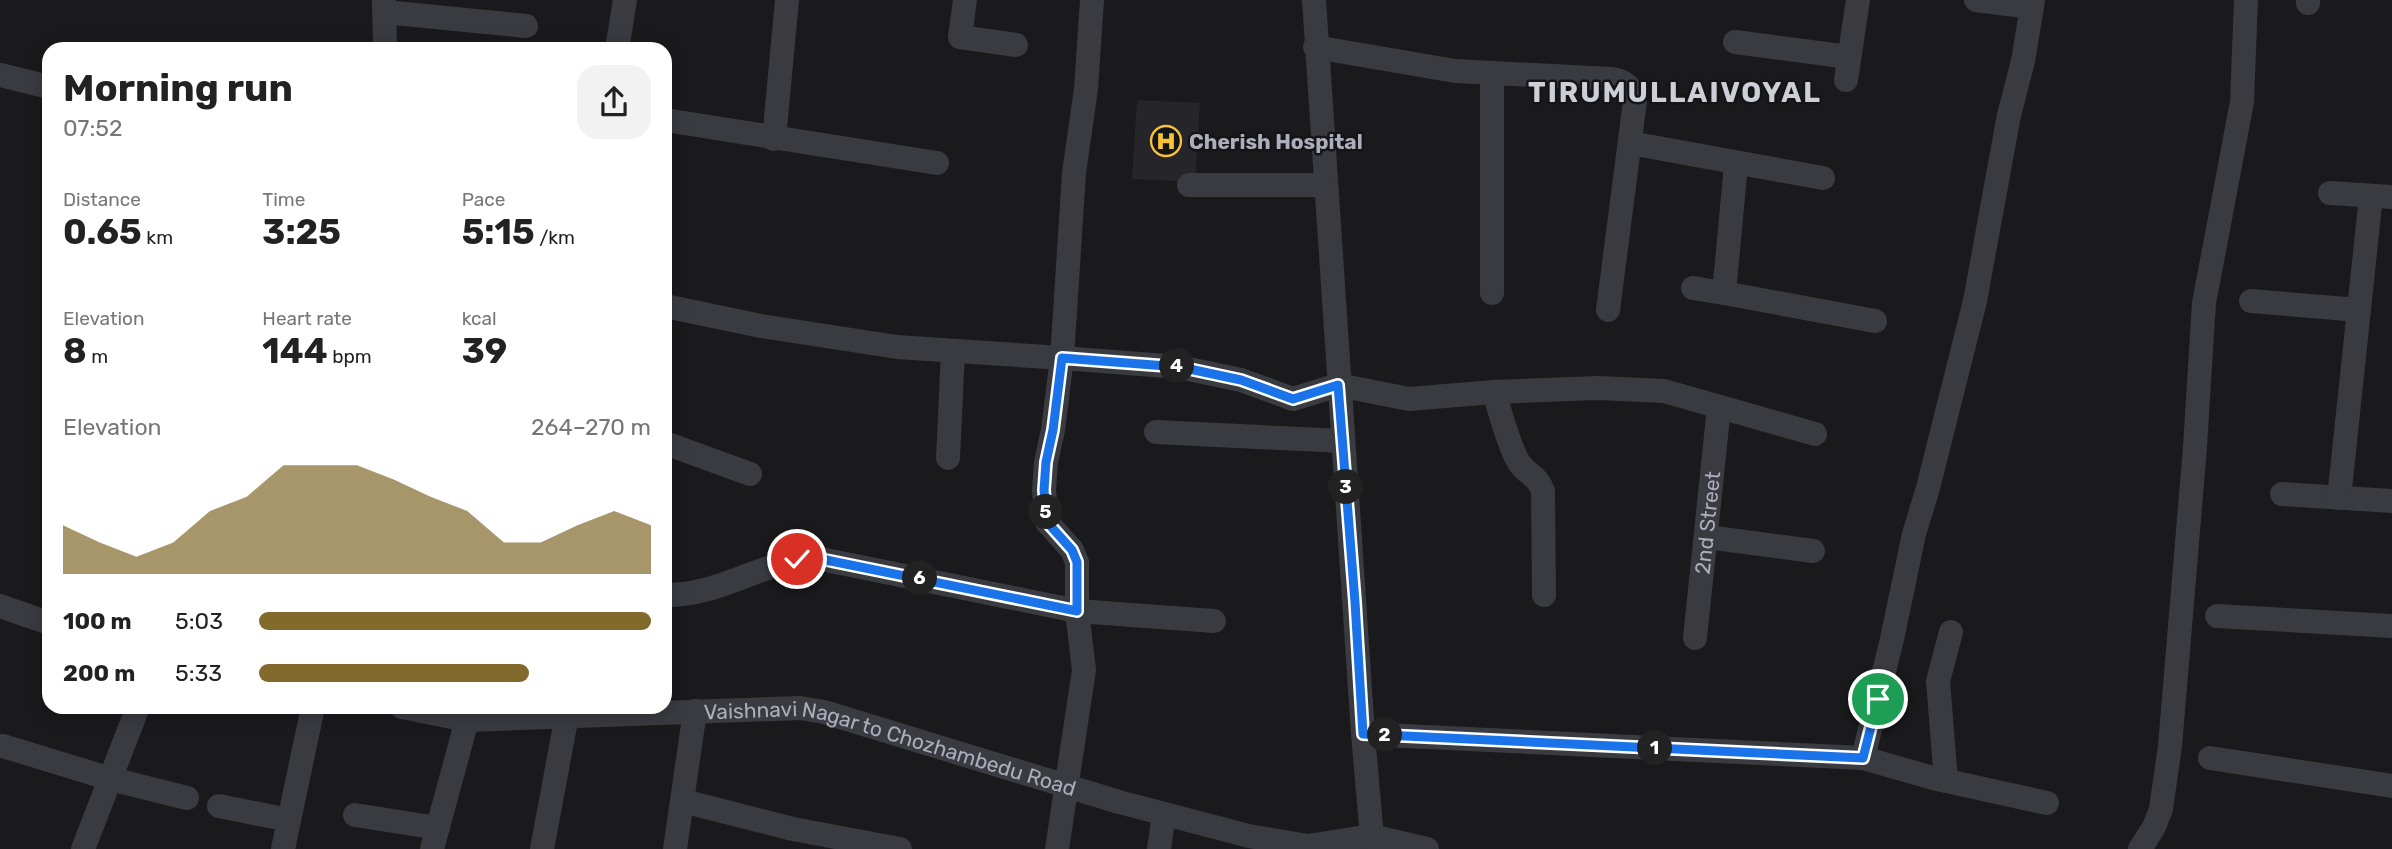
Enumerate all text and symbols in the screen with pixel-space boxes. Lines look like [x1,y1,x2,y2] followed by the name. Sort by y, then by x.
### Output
[63,65,293,111] text: Morning run
[577,65,651,139] button: share
[1528,76,1822,109] district label: TIRUMULLAIVOYAL
[63,114,122,142] text: 07:52
[1149,124,1183,158] hospital icon: Cherish Hospital
[1189,129,1363,154] place label: Cherish Hospital
[63,188,141,211] text: Distance
[262,188,305,211] text: Time
[462,188,505,211] text: Pace
[63,211,142,253] text: 0.65
[262,211,341,253] text: 3:25
[462,211,535,253] text: 5:15
[142,226,173,249] text: km
[535,226,575,249] text: /km
[63,307,144,330] text: Elevation
[262,307,352,330] text: Heart rate
[462,307,497,330] text: kcal
[63,330,87,372] text: 8
[262,330,328,372] text: 144
[462,330,507,372] text: 39
[87,345,108,368] text: m
[328,345,372,368] text: bpm
[1160,348,1194,384] pin: 4
[1170,354,1183,377] text: 4
[63,413,162,441] text: Elevation
[531,413,651,441] text: 264–270 m
[1328,470,1364,504] pin: 3
[1689,470,1725,575] street label: 2nd Street
[1339,475,1352,498] text: 3
[1028,494,1064,530] pin: 5
[1039,500,1052,523] text: 5
[767,529,827,589] pin
[778,540,816,578] icon: check
[902,560,937,596] pin: 6
[913,566,926,589] text: 6
[63,607,132,635] text: 100 m
[175,607,223,635] text: 5:03
[63,659,135,687] text: 200 m
[175,659,222,687] text: 5:33
[1848,669,1908,729] pin
[1859,680,1897,718] icon: arrive
[703,695,1079,801] street label: Vaishnavi Nagar to Chozhambedu Road
[1368,718,1402,752] pin: 2
[1378,723,1391,746] text: 2
[1638,730,1672,766] pin: 1
[1650,736,1659,759] text: 1

